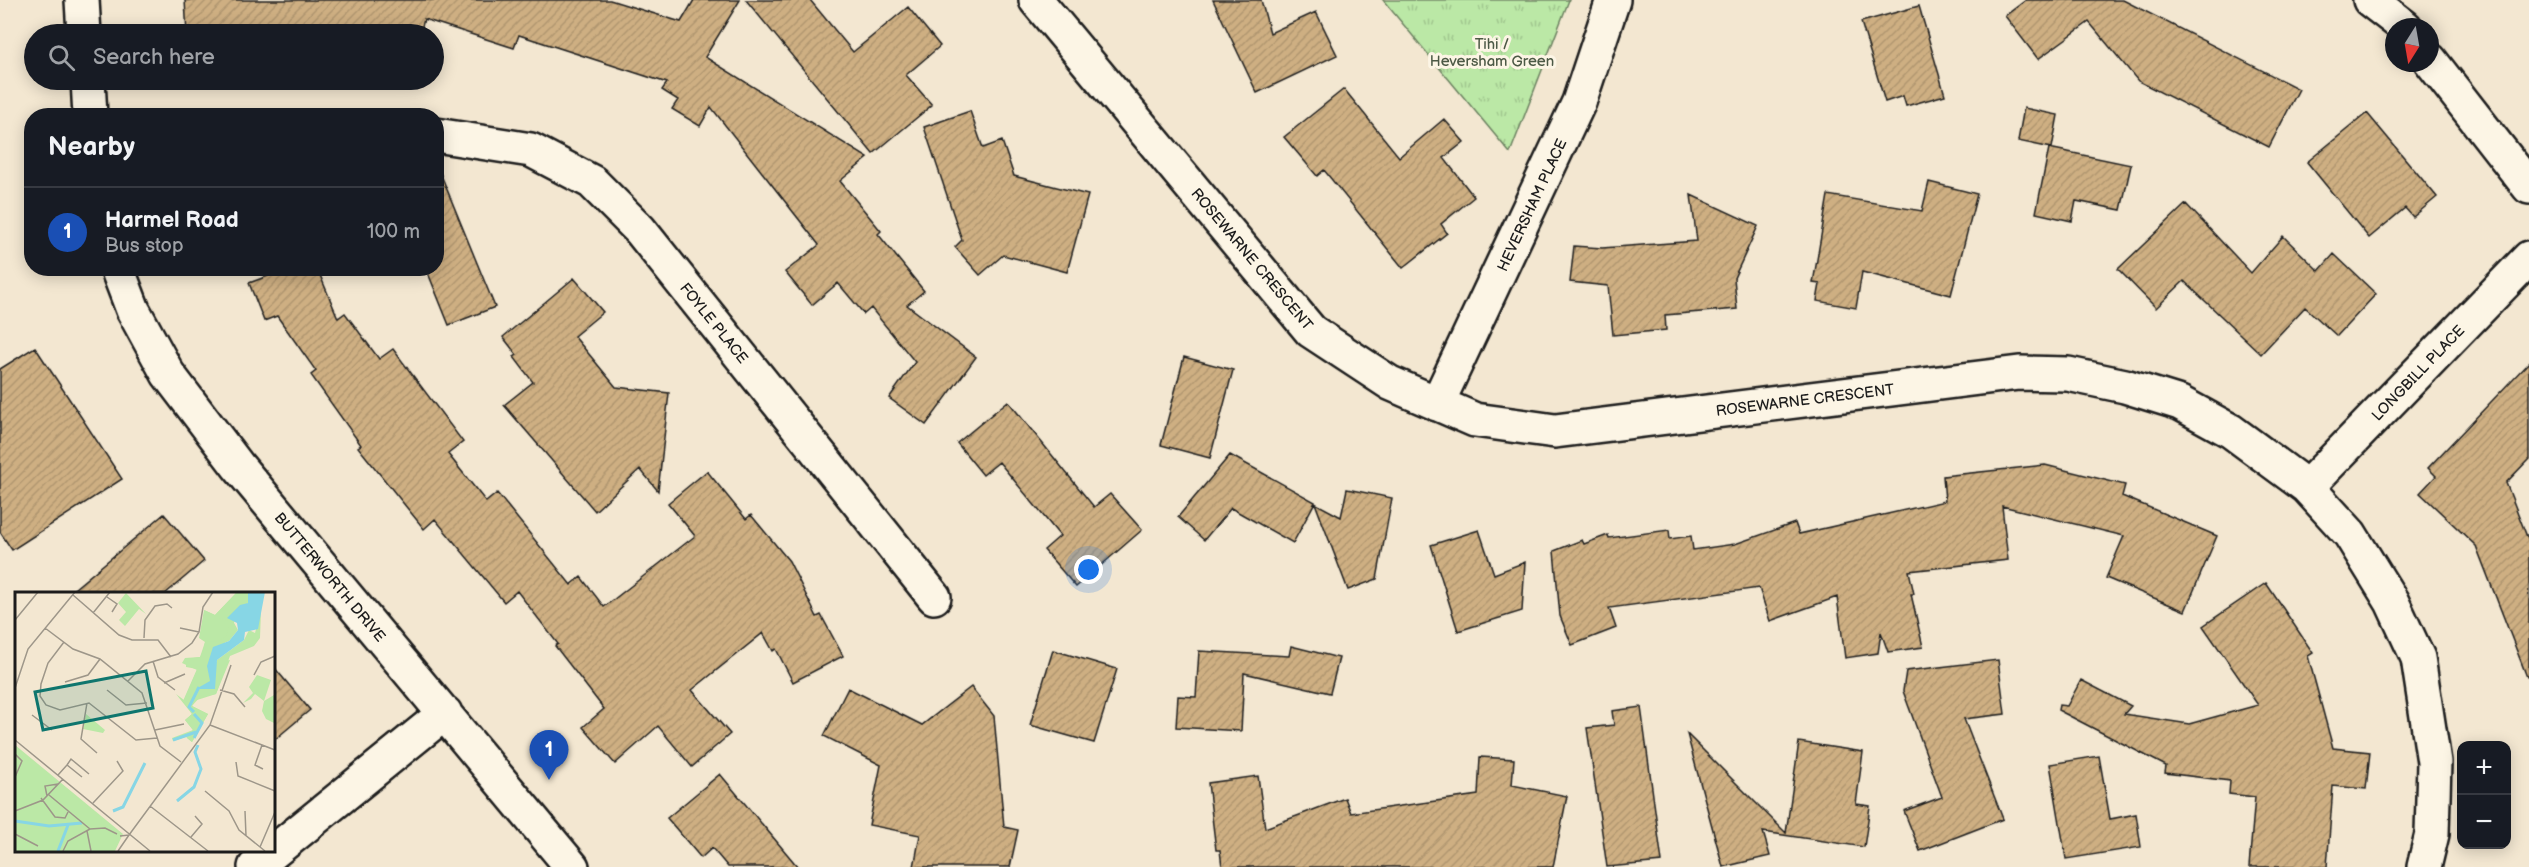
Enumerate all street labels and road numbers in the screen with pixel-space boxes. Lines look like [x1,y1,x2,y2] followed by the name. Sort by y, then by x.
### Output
[1493,136,1572,275] street label: HEVERSHAM PLACE
[1187,184,1317,334] street label: ROSEWARNE CRESCENT
[675,279,752,368] street label: FOYLE PLACE
[2368,321,2469,425] street label: LONGBILL PLACE
[1715,380,1895,421] street label: ROSEWARNE CRESCENT
[270,509,389,646] street label: BUTTERWORTH DRIVE

